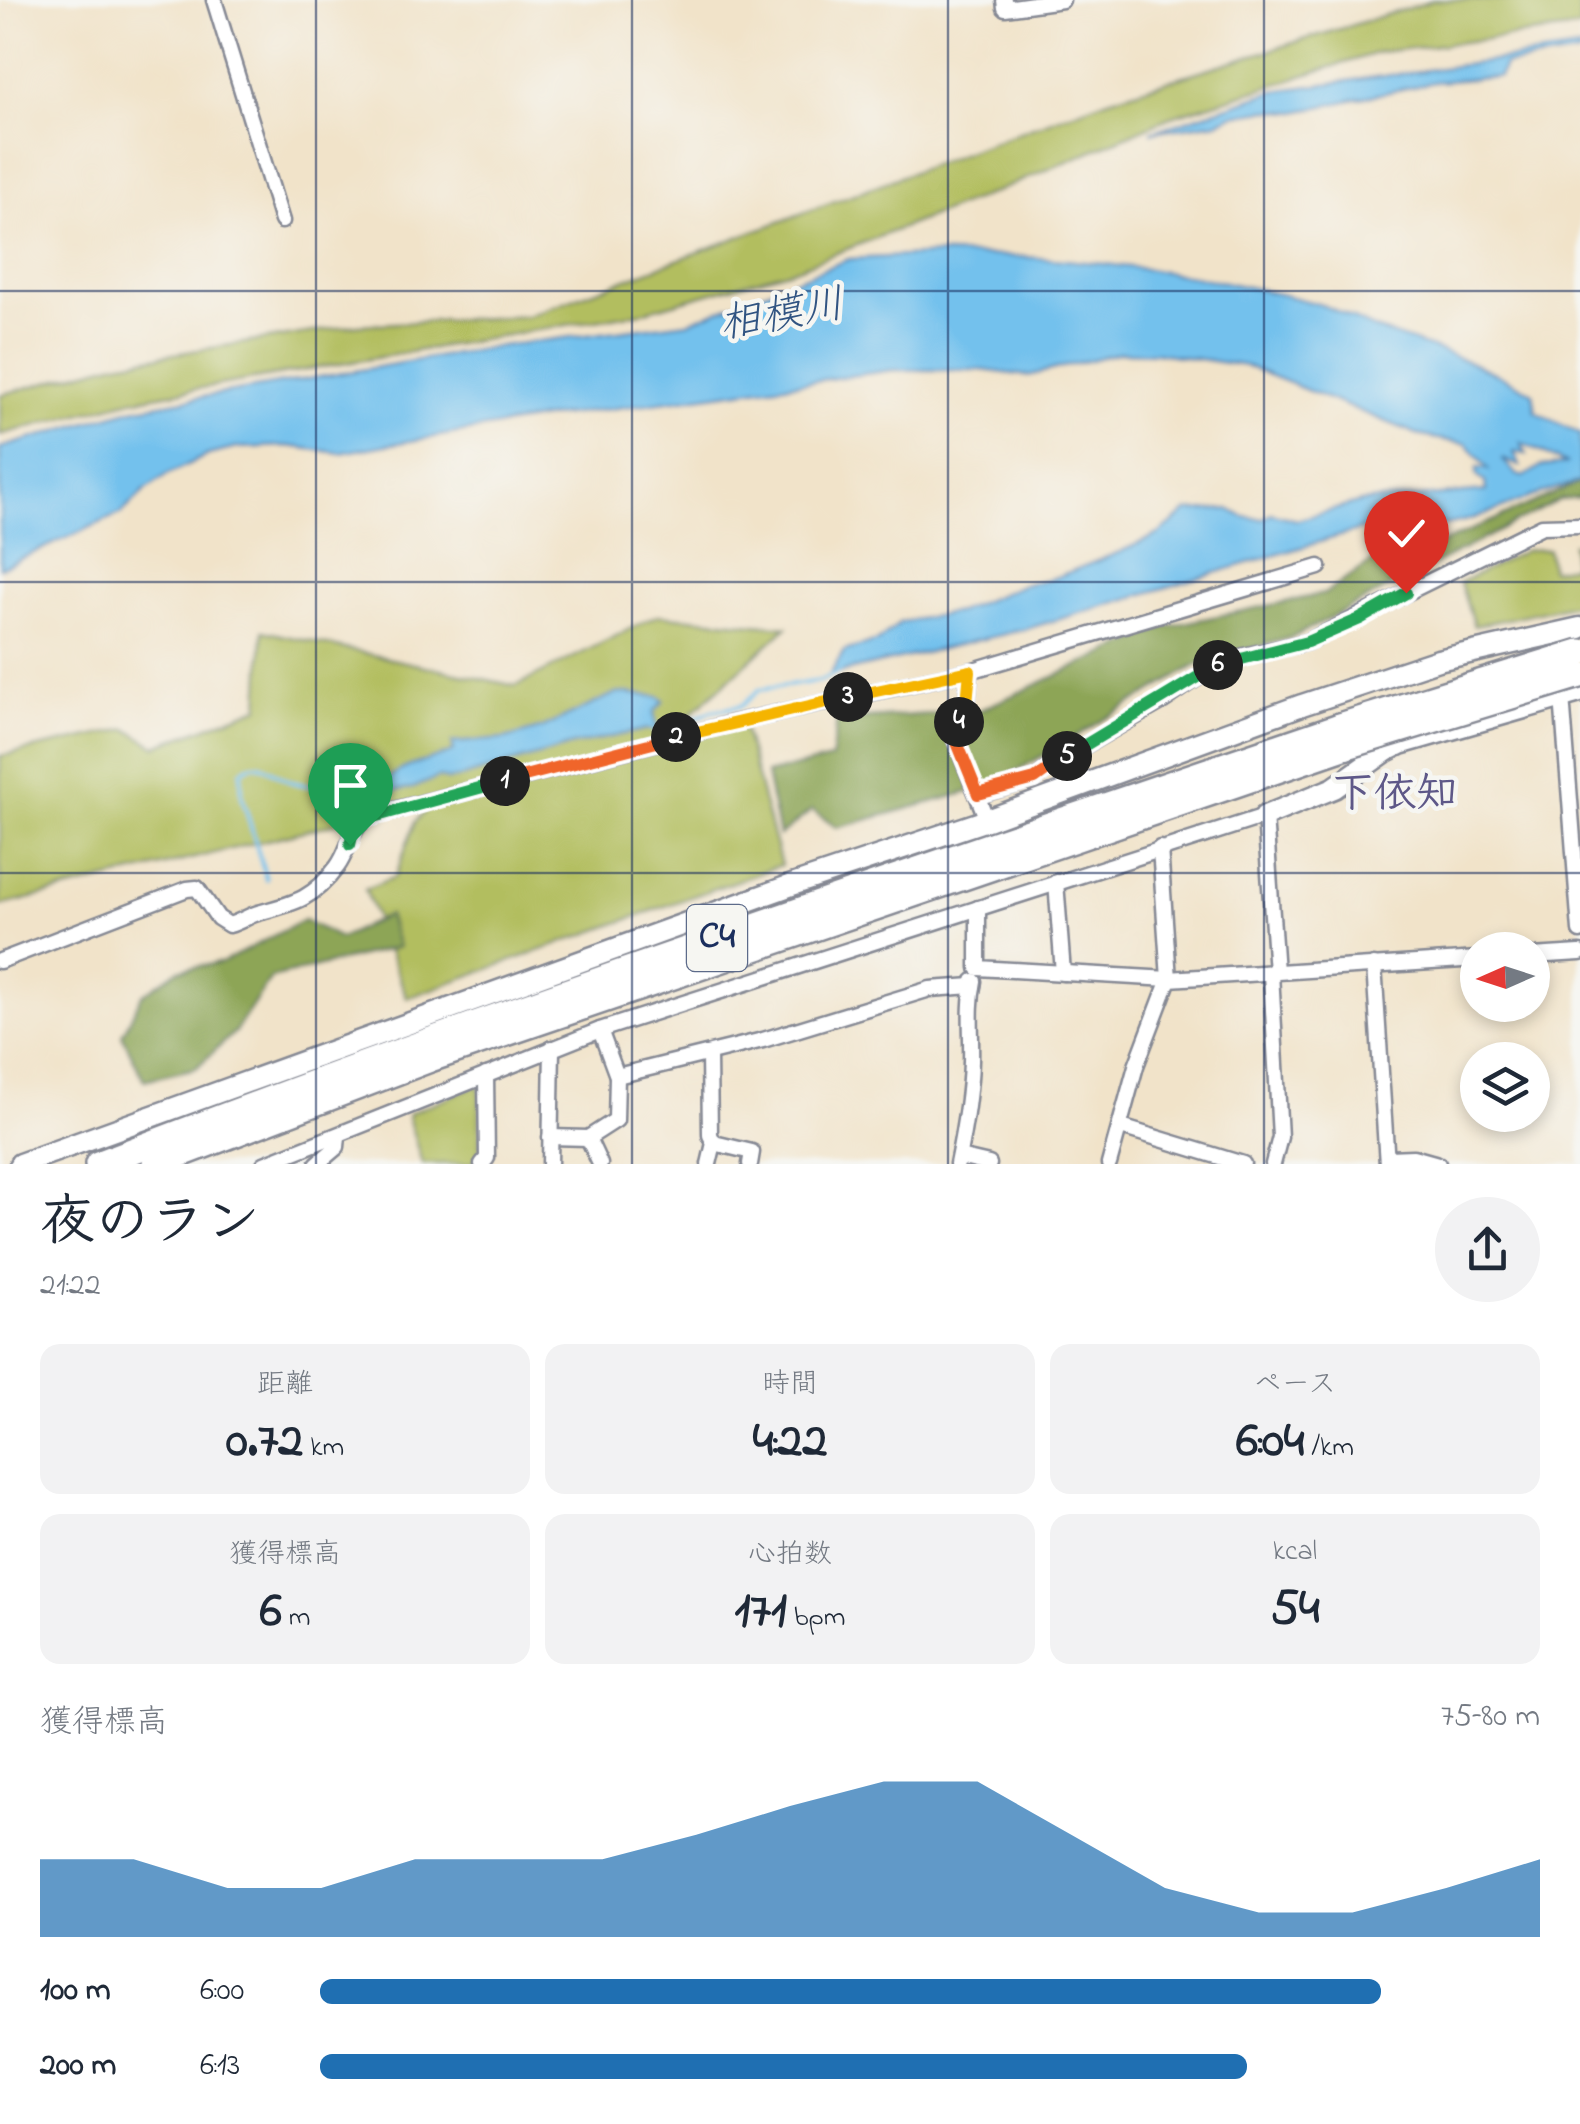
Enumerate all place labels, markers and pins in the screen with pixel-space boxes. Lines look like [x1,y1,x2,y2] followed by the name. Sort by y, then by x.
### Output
[1364,491,1449,594] pin
[1193,640,1243,690] pin: 6
[823,672,873,722] pin: 3
[934,697,984,747] pin: 4
[651,712,701,762] pin: 2
[1042,731,1092,781] pin: 5
[308,743,393,846] pin
[480,756,530,806] pin: 1

